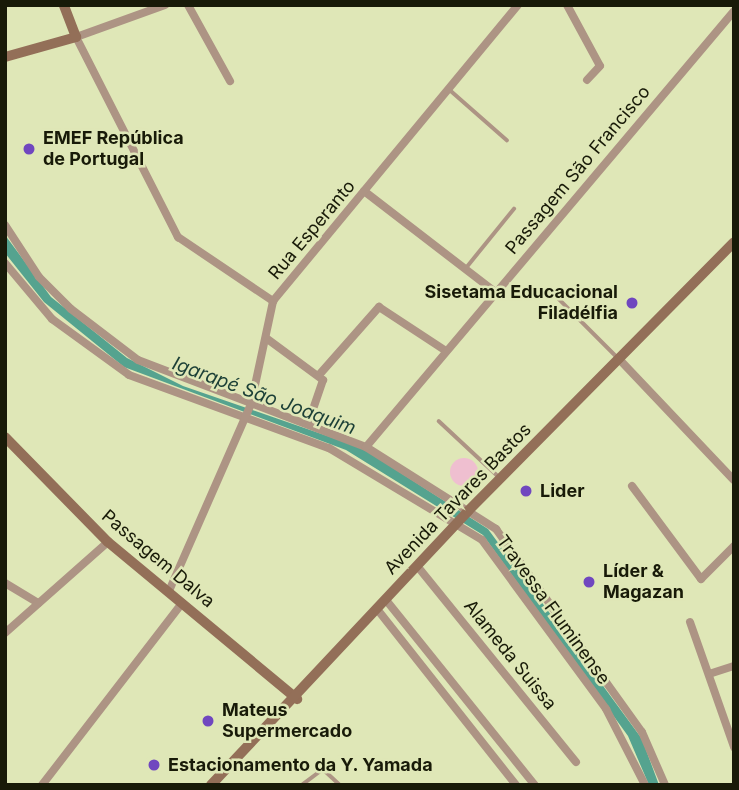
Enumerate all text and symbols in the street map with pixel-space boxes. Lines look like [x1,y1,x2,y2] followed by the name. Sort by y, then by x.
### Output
[501,81,655,259] street label: Passagem São Francisco
[43,128,184,170] place label: EMEF República de Portugal
[21,141,37,157] marker: EMEF República de Portugal
[264,176,360,284] street label: Rua Esperanto
[425,282,618,324] place label: Sisetama Educacional Filadélfia
[624,295,640,311] marker: Sisetama Educacional Filadélfia
[169,352,359,440] water label: Igarapé São Joaquim
[380,419,536,579] street label: Avenida Tavares Bastos
[540,480,584,502] place label: Lider
[518,483,534,499] marker: Lider
[97,505,219,613] street label: Passagem Dalva
[492,531,614,689] street label: Travessa Fluminense
[603,561,684,604] place label: Líder & Magazan
[581,574,597,590] marker: Líder & Magazan
[459,596,561,714] street label: Alameda Suissa
[222,700,352,742] place label: Mateus Supermercado
[200,713,216,729] marker: Mateus Supermercado
[168,754,433,776] place label: Estacionamento da Y. Yamada
[146,757,162,773] marker: Estacionamento da Y. Yamada

